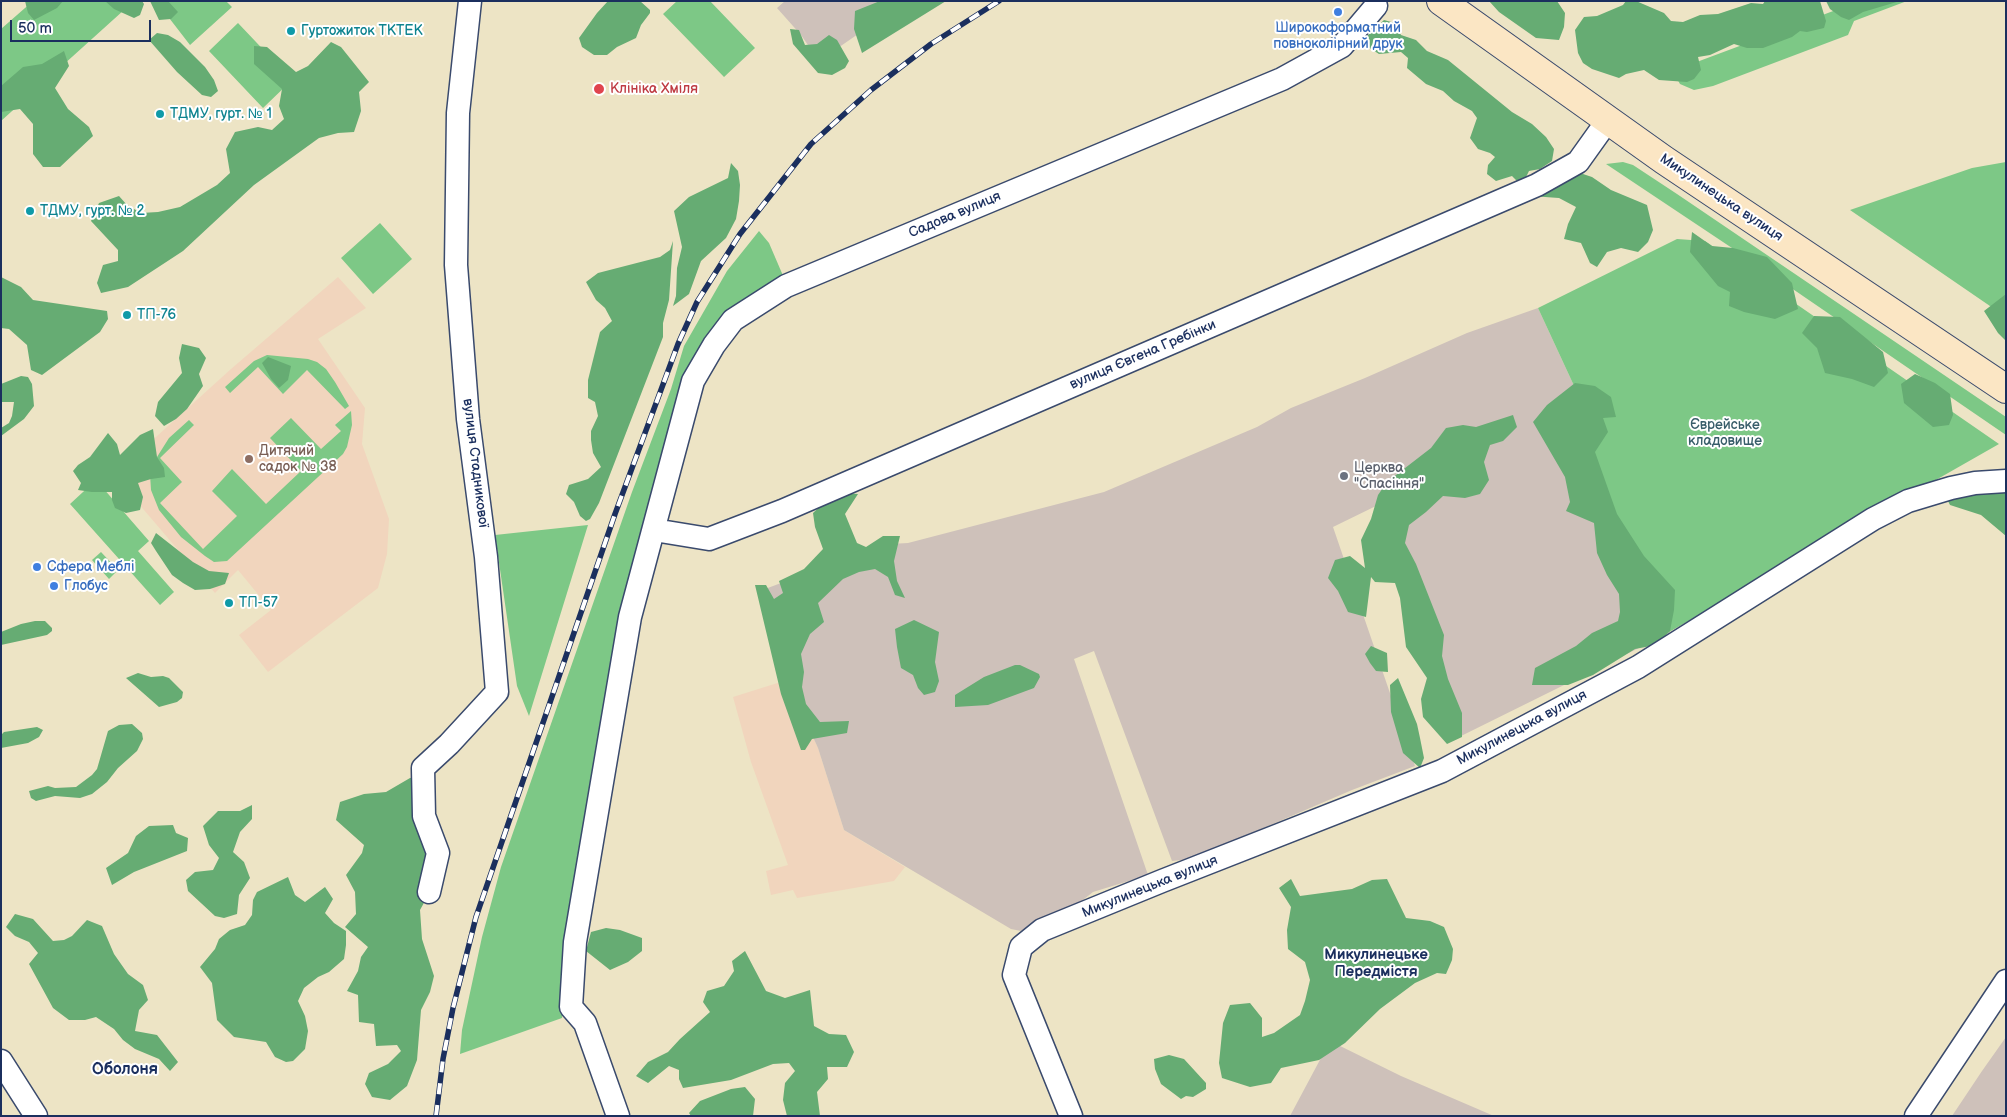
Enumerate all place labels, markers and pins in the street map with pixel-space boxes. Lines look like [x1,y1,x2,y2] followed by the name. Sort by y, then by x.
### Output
[1332,6,1344,18] marker: Широкоформатний повноколірний друк
[1273,20,1403,52] place label: Широкоформатний повноколірний друк
[301,23,423,39] place label: Гуртожиток TKTEK
[285,25,297,37] marker: Гуртожиток TKTEK
[610,81,698,97] place label: Клініка Хміля
[592,82,606,96] marker: Клініка Хміля
[170,106,272,122] place label: ТДМУ, гурт. № 1
[154,108,166,120] marker: ТДМУ, гурт. № 1
[40,203,145,219] place label: ТДМУ, гурт. № 2
[24,205,36,217] marker: ТДМУ, гурт. № 2
[137,307,176,323] place label: ТП-76
[121,309,133,321] marker: ТП-76
[259,443,337,476] place label: Дитячий садок № 38
[243,453,255,465] marker: Дитячий садок № 38
[1354,460,1424,492] place label: Церква "Спасіння"
[1338,470,1350,482] marker: Церква "Спасіння"
[47,559,135,575] place label: Сфера Меблі
[31,561,43,573] marker: Сфера Меблі
[64,578,108,594] place label: Глобус
[48,580,60,592] marker: Глобус
[239,595,278,611] place label: ТП-57
[223,597,235,609] marker: ТП-57

